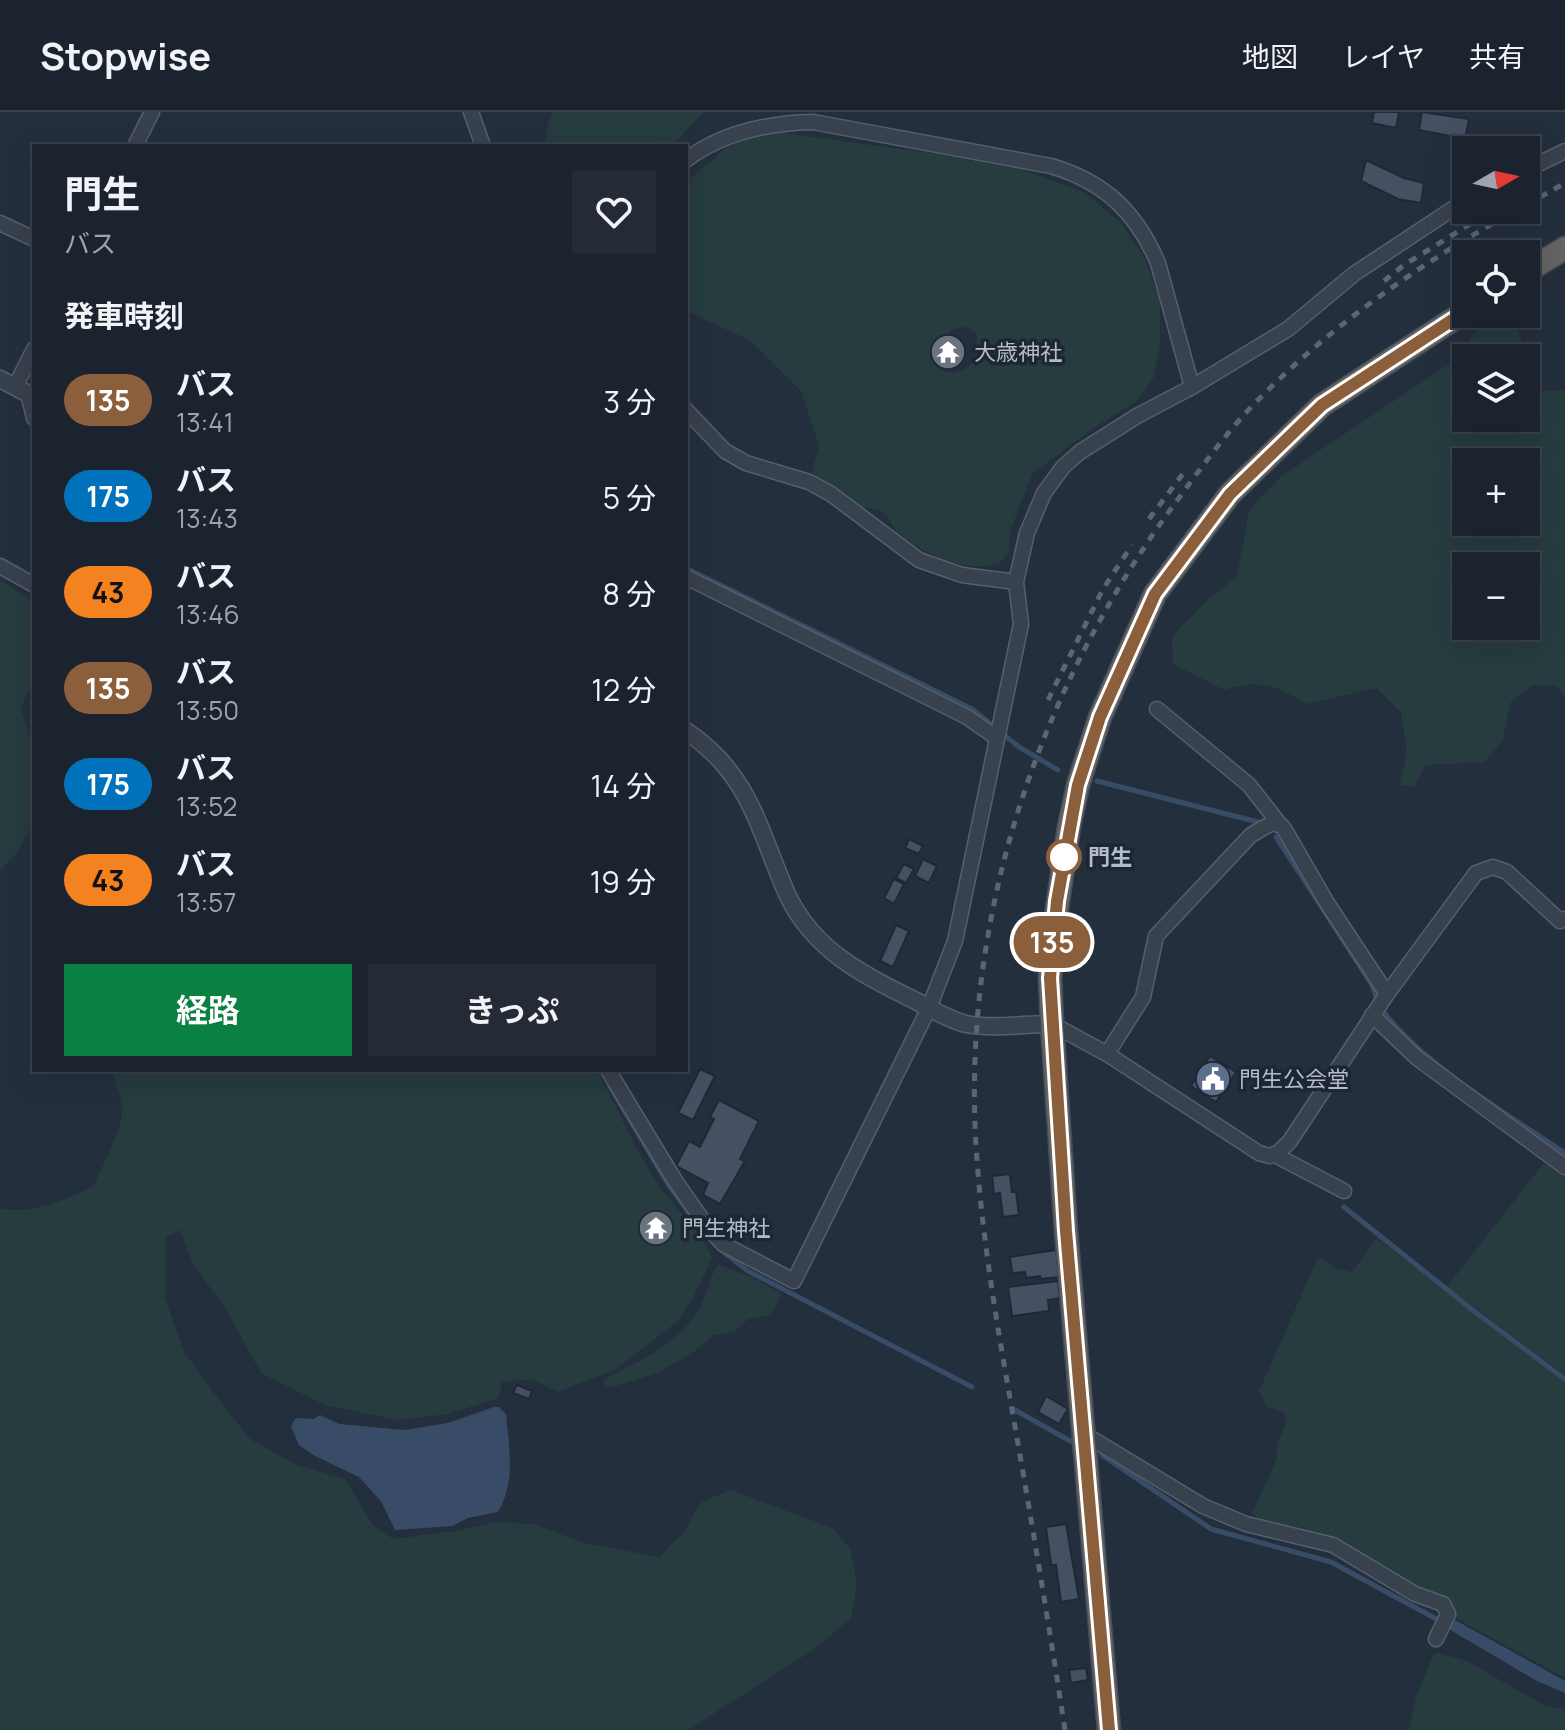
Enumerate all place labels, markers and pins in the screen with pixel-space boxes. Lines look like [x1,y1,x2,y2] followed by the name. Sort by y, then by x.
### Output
[929,333,967,371] temple icon: 大歳神社
[974,337,1062,367] place label: 大歳神社
[1047,840,1081,874] marker: 門生
[1088,842,1132,872] place label: 門生
[1194,1060,1232,1098] public building icon: 門生公会堂
[1239,1064,1349,1094] place label: 門生公会堂
[637,1209,675,1247] temple icon: 門生神社
[682,1213,770,1243] place label: 門生神社

